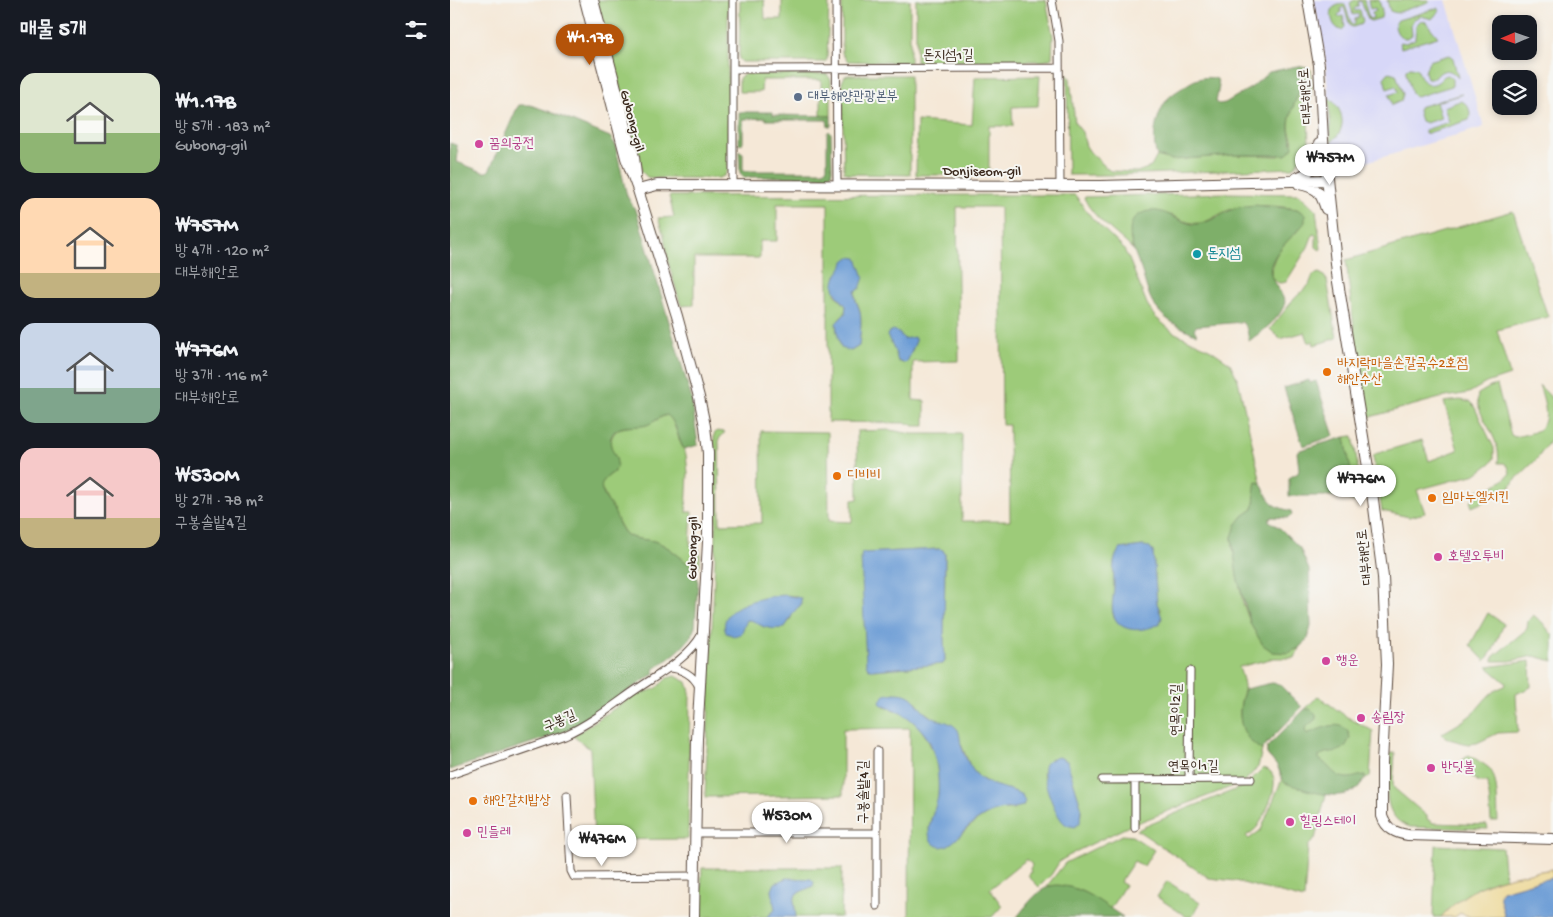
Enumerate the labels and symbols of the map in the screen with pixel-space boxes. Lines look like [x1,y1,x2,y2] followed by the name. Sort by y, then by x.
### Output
[1492,15,1538,60] north arrow
[549,23,631,66] pin: ₩1.17B
[923,48,974,65] street label: 돈지섬1길
[1297,67,1317,125] street label: 대부해안로
[615,88,647,154] street label: Gubong-gil
[808,89,898,106] place label: 대부해양관광본부
[792,91,804,103] marker: 대부해양관광본부
[489,136,534,153] place label: 꿈의궁전
[473,138,485,150] marker: 꿈의궁전
[1295,144,1365,186] pin: ₩757M
[942,164,1021,181] street label: Donjiseom-gil
[1207,246,1241,263] place label: 돈지섬
[1191,248,1203,260] marker: 돈지섬
[1337,356,1468,389] place label: 바지락마을손칼국수2호점 해안수산
[1321,366,1333,378] marker: 바지락마을손칼국수2호점 해안수산
[1326,464,1396,507] pin: ₩776M
[847,468,881,485] place label: 디비비
[831,470,843,482] marker: 디비비
[1442,490,1510,507] place label: 임마누엘치킨
[1426,492,1438,504] marker: 임마누엘치킨
[685,516,703,580] street label: Gubong-gil
[1355,528,1377,586] street label: 대부해안로
[1448,549,1504,566] place label: 호텔오투비
[1432,551,1444,563] marker: 호텔오투비
[1336,653,1359,670] place label: 행운
[1320,655,1332,667] marker: 행운
[1169,683,1186,736] street label: 연목이2길
[541,707,580,736] street label: 구봉길
[1371,710,1406,727] place label: 송림장
[1355,712,1367,724] marker: 송림장
[1168,759,1219,776] street label: 연목이1길
[855,760,873,823] street label: 구봉솔밭4길
[1441,760,1475,777] place label: 반딧불
[1425,762,1437,774] marker: 반딧불
[483,793,551,810] place label: 해안갈치밥상
[467,795,479,807] marker: 해안갈치밥상
[752,802,822,844] pin: ₩530M
[1300,814,1356,831] place label: 힐링스테이
[1284,816,1296,828] marker: 힐링스테이
[567,824,637,867] pin: ₩476M
[477,825,511,842] place label: 민들레
[461,827,473,839] marker: 민들레

